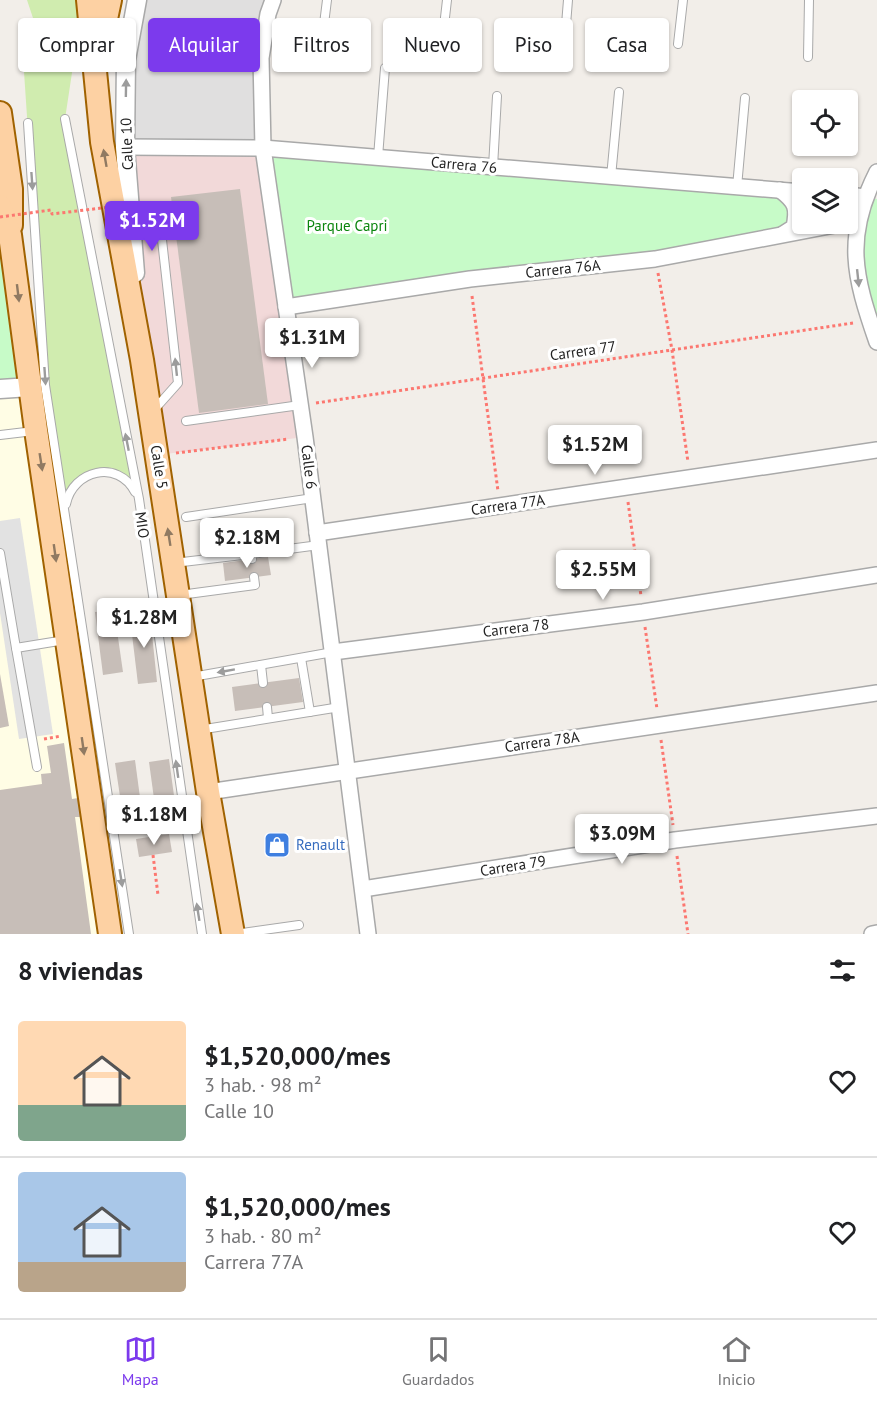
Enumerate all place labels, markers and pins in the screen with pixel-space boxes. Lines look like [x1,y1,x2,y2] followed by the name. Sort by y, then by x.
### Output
[103,201,201,252] pin: $1.52M
[263,318,361,369] pin: $1.31M
[546,425,644,476] pin: $1.52M
[198,518,296,569] pin: $2.18M
[554,550,652,601] pin: $2.55M
[95,598,193,649] pin: $1.28M
[105,795,203,846] pin: $1.18M
[573,814,671,865] pin: $3.09M
[262,830,292,860] shop icon: Renault
[296,835,345,854] place label: Renault

